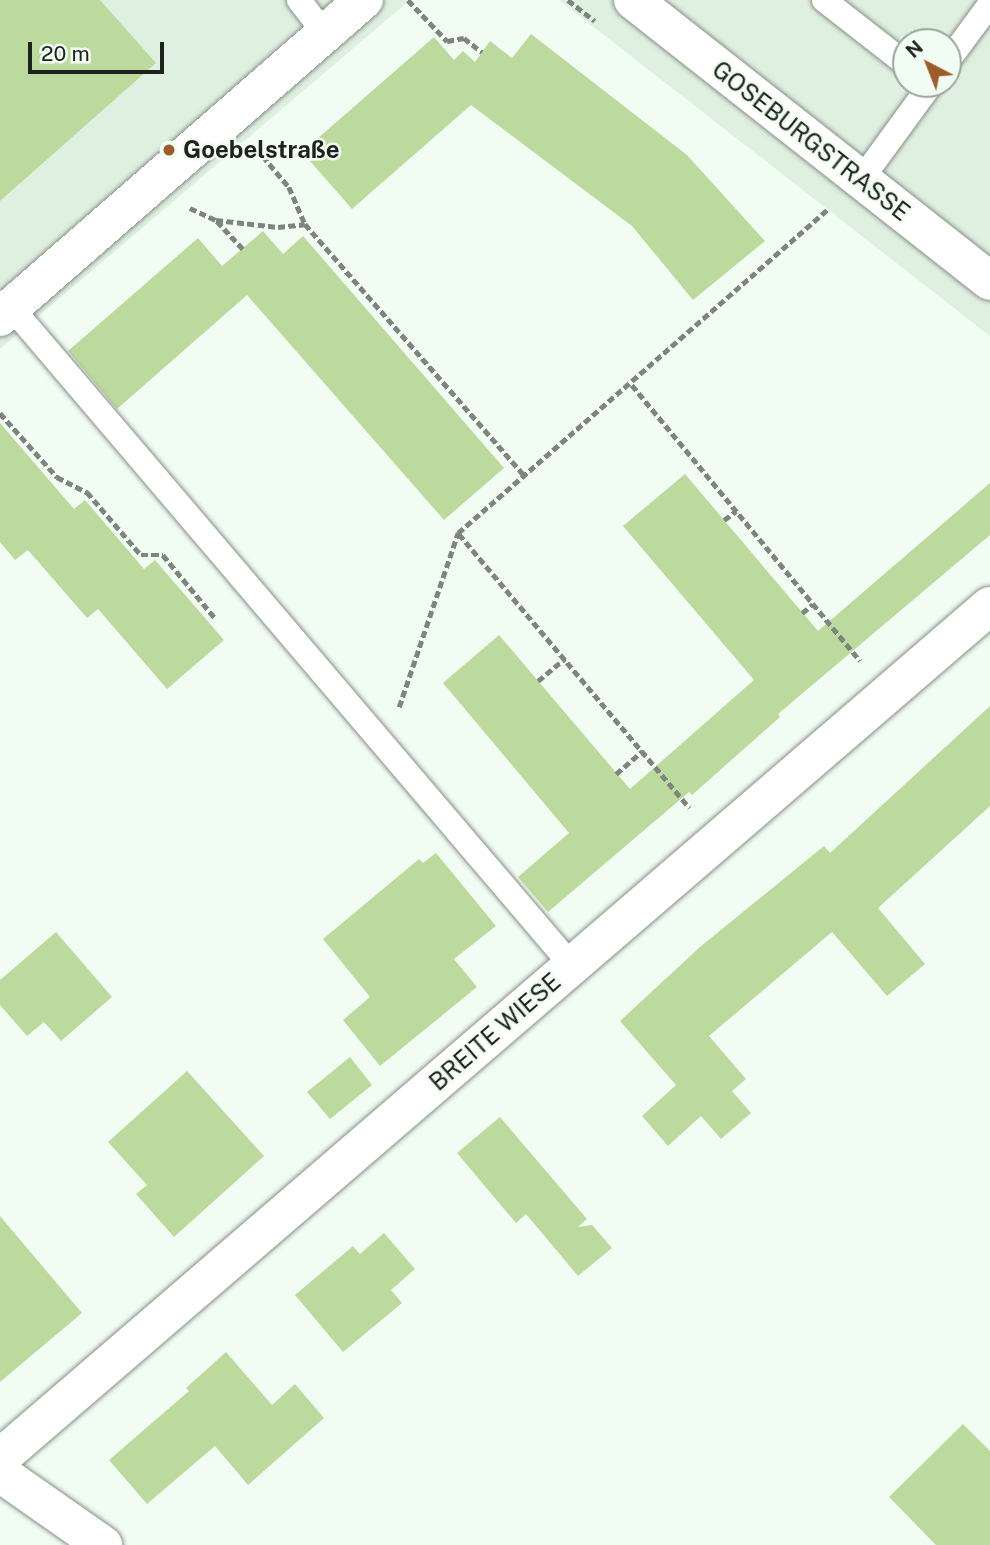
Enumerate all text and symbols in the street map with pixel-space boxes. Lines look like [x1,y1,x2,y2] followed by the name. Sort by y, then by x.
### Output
[32,28,168,72] scale bar
[892,28,962,98] north arrow
[901,36,927,62] text: N
[41,41,90,66] text: 20 m
[707,55,915,227] street label: GOSEBURGSTRASSE
[183,136,340,164] place label: Goebelstraße
[161,142,177,158] marker: Goebelstraße
[423,967,567,1097] street label: BREITE WIESE

